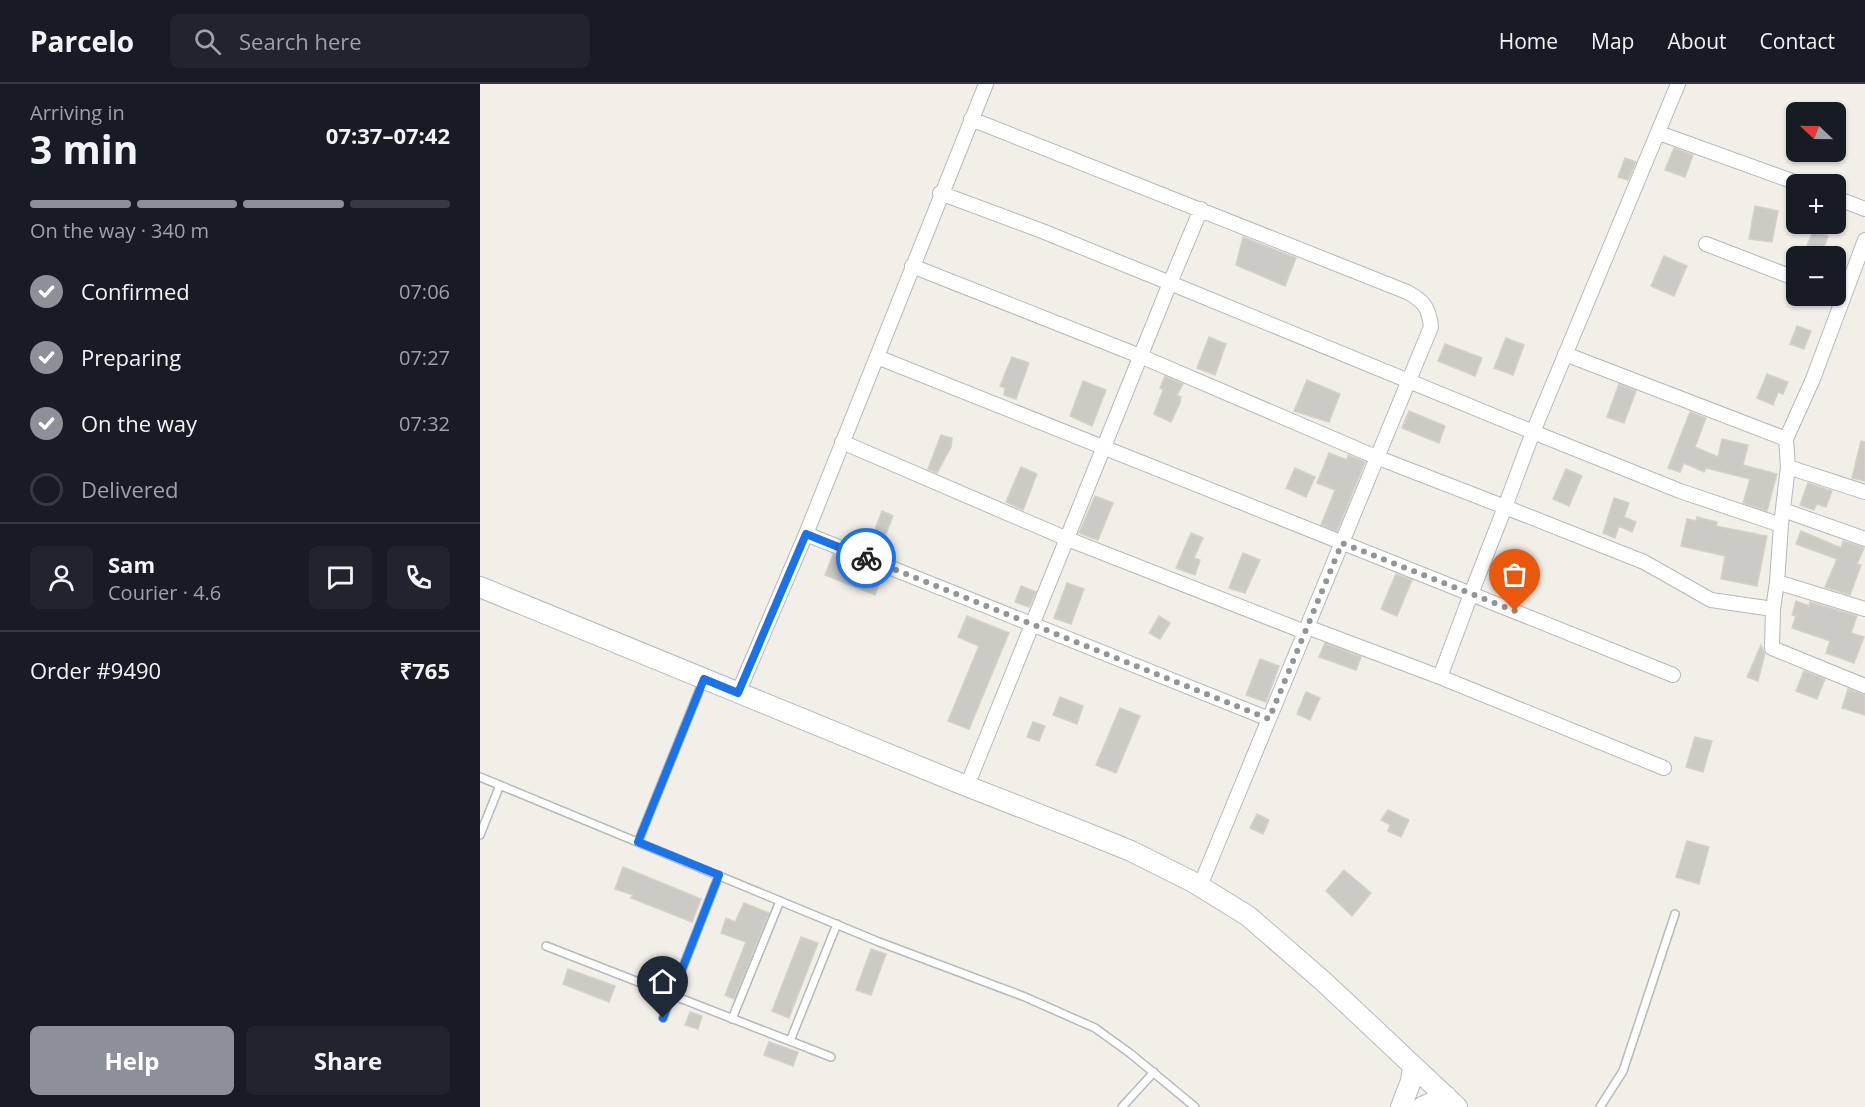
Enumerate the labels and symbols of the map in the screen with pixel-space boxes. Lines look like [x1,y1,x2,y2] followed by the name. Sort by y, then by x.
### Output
[1786,102,1846,162] north arrow
[836,528,896,588] courier
[1489,549,1540,611] pin
[637,956,688,1018] pin

